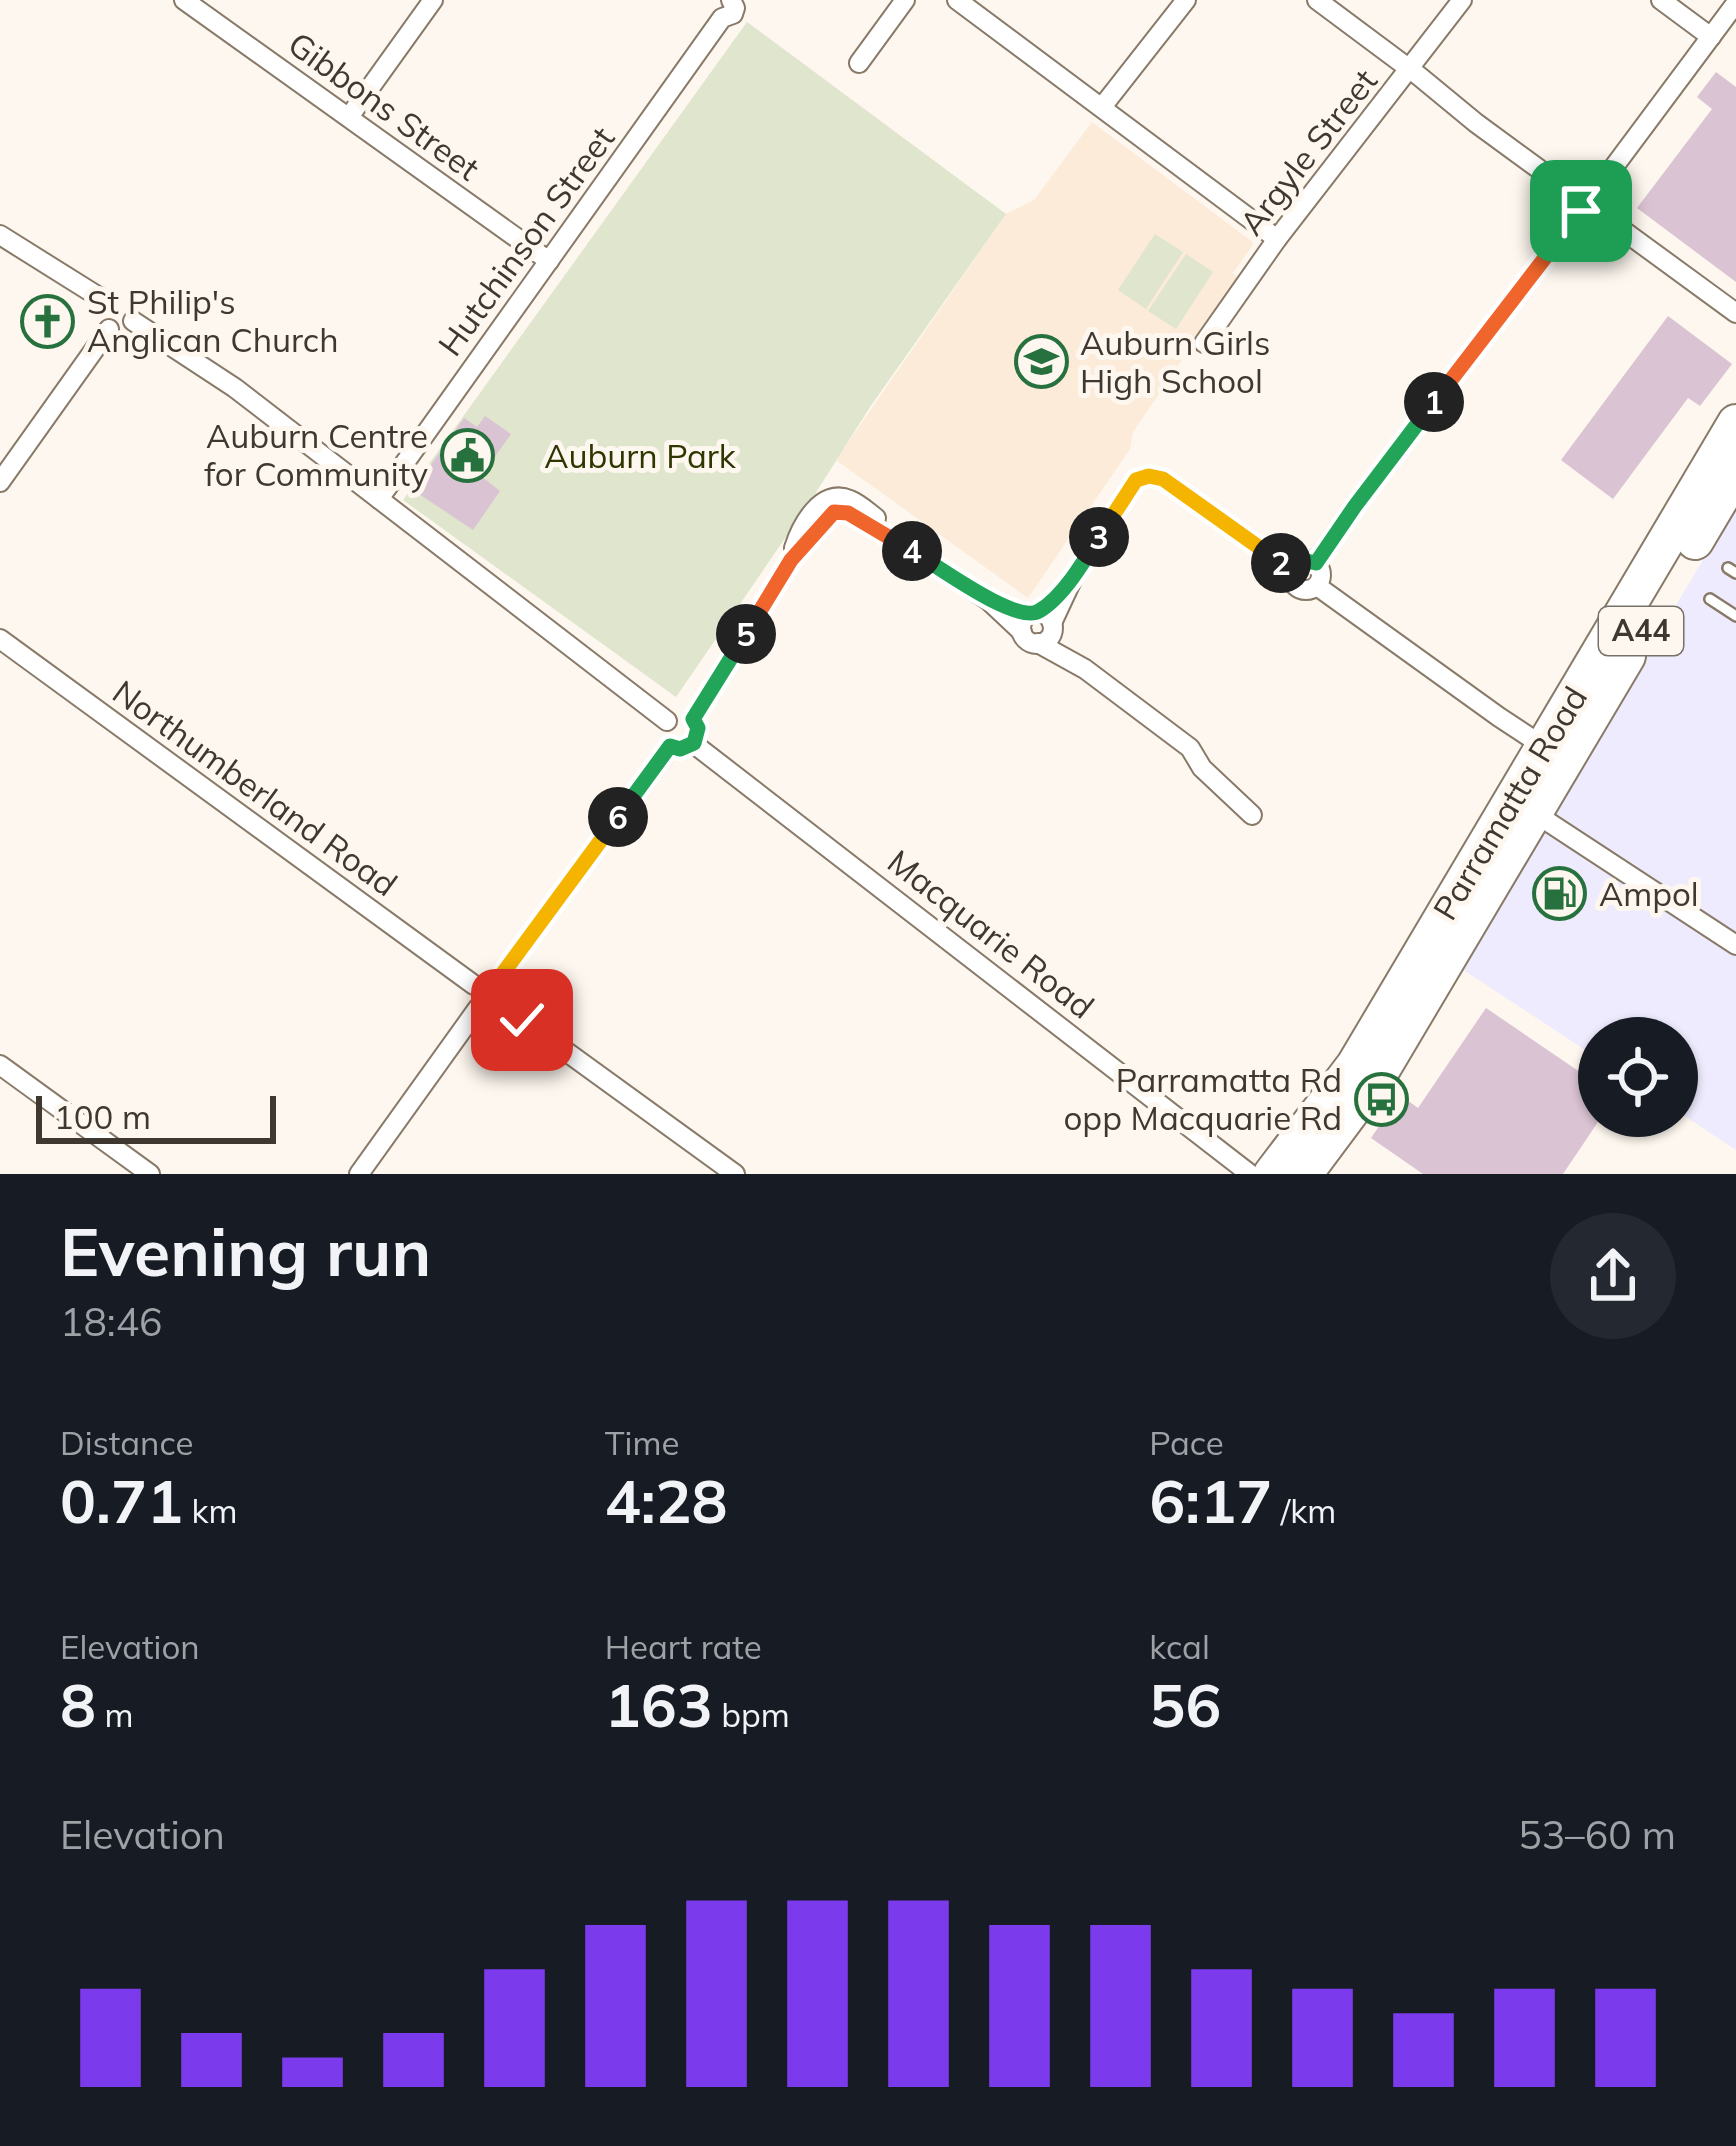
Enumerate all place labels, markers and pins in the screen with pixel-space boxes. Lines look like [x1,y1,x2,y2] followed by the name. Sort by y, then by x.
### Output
[1530,160,1632,262] pin
[87,281,339,360] place label: St Philip's Anglican Church
[20,293,76,349] church icon: St Philip's Anglican Church
[1080,322,1270,401] place label: Auburn Girls High School
[1013,334,1069,390] school or university icon: Auburn Girls High School
[1404,372,1464,432] pin: 1
[204,415,428,494] place label: Auburn Centre for Community
[439,427,495,483] public building icon: Auburn Centre for Community
[1069,507,1129,567] pin: 3
[882,521,942,581] pin: 4
[1251,533,1311,593] pin: 2
[716,604,776,664] pin: 5
[588,787,648,847] pin: 6
[1532,866,1588,922] fuel station icon: Ampol
[1599,873,1699,914] place label: Ampol
[471,969,573,1071] pin
[1064,1059,1342,1138] place label: Parramatta Rd opp Macquarie Rd
[1353,1071,1409,1127] bus stop icon: Parramatta Rd opp Macquarie Rd

